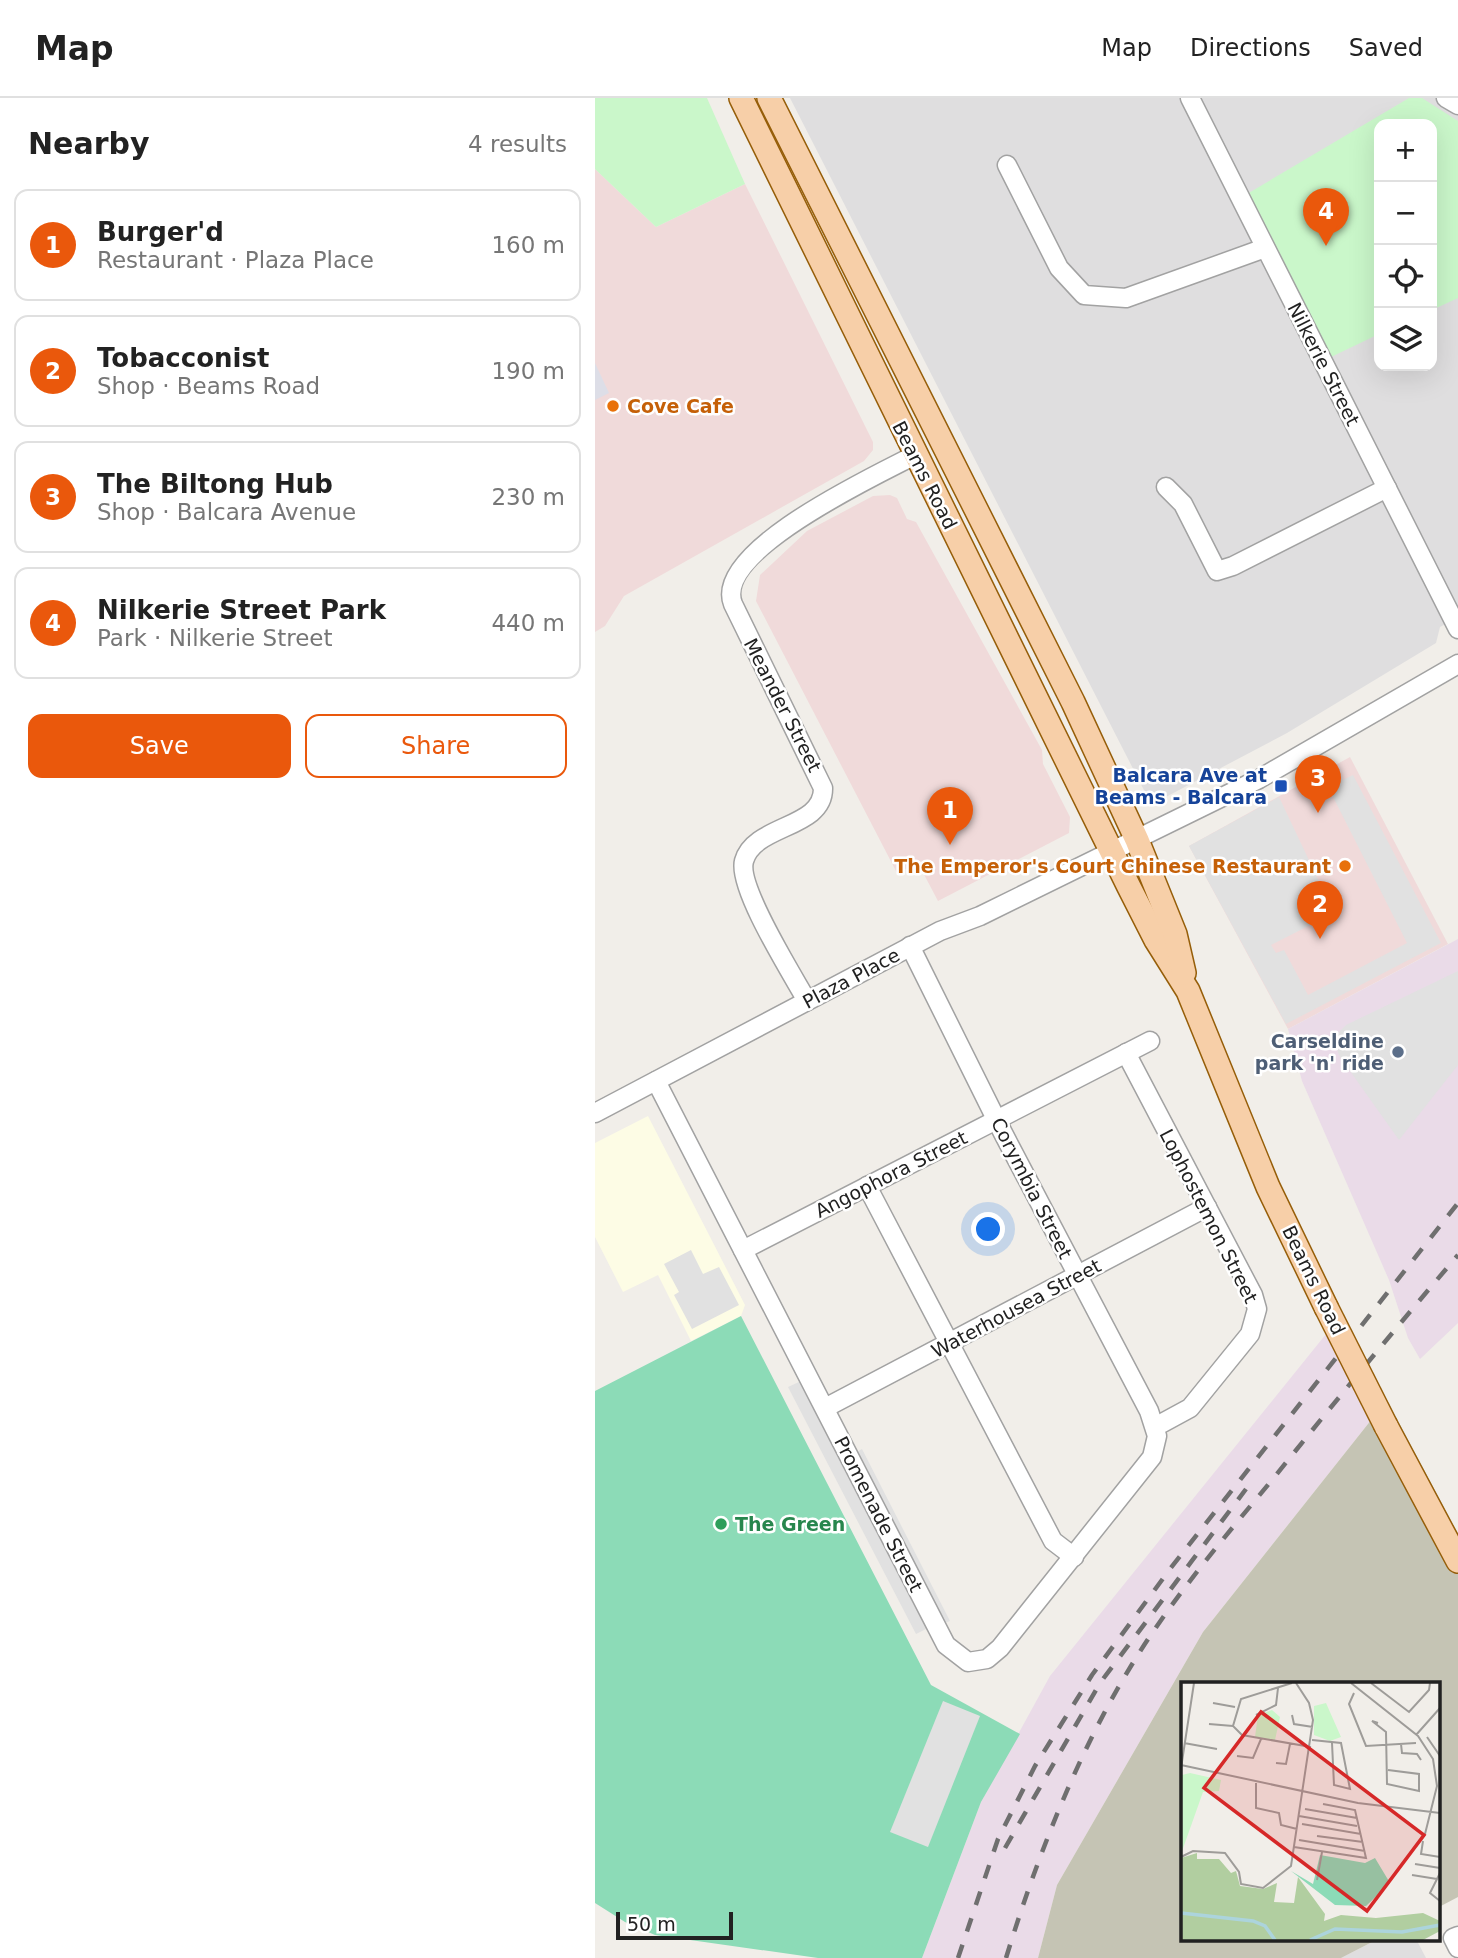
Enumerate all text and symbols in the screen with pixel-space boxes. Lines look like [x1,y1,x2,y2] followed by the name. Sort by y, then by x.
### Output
[35,29,114,68] text: Map
[1101,34,1152,62] text: Map
[1190,34,1311,62] text: Directions
[1349,34,1423,62] text: Saved
[1374,119,1437,371] map controls
[1374,119,1437,182] button: +
[28,126,150,161] text: Nearby
[468,131,567,157] text: 4 results
[1374,182,1437,245] button: −
[1303,188,1349,246] pin: 4
[97,217,224,247] text: Burger'd
[45,232,61,258] text: 1
[491,232,565,258] text: 160 m
[1374,245,1437,308] button: locate
[97,247,374,273] text: Restaurant · Plaza Place
[1283,299,1365,429] street label: Nilkerie Street
[1374,308,1437,371] button: layers
[97,343,269,373] text: Tobacconist
[45,358,61,384] text: 2
[491,358,565,384] text: 190 m
[97,373,320,399] text: Shop · Beams Road
[627,395,734,417] place label: Cove Cafe
[605,398,621,414] marker: Cove Cafe
[888,417,962,533] street label: Beams Road
[97,469,333,499] text: The Biltong Hub
[45,484,61,510] text: 3
[491,484,565,510] text: 230 m
[97,499,356,525] text: Shop · Balcara Avenue
[97,595,386,625] text: Nilkerie Street Park
[45,610,61,636] text: 4
[491,610,565,636] text: 440 m
[97,625,332,651] text: Park · Nilkerie Street
[740,634,826,776] street label: Meander Street
[28,714,291,778] button: Save
[305,714,567,778] button: Share
[1295,755,1341,813] pin: 3
[1094,764,1267,808] place label: Balcara Ave at Beams - Balcara
[1273,778,1289,794] marker: Balcara Ave at Beams - Balcara
[927,787,973,845] pin: 1
[894,855,1331,877] place label: The Emperor's Court Chinese Restaurant
[1337,858,1353,874] marker: The Emperor's Court Chinese Restaurant
[1297,881,1343,939] pin: 2
[799,943,903,1013] street label: Plaza Place
[1255,1030,1384,1074] place label: Carseldine park 'n' ride
[1390,1044,1406,1060] marker: Carseldine park 'n' ride
[987,1114,1077,1262] street label: Corymbia Street
[1155,1125,1263,1307] street label: Lophostemon Street
[811,1126,971,1222] street label: Angophora Street
[971,1212,1005,1246] your location
[1278,1222,1350,1338] street label: Beams Road
[928,1254,1104,1362] street label: Waterhousea Street
[830,1433,928,1595] street label: Promenade Street
[735,1513,845,1535] place label: The Green
[713,1516,729,1532] marker: The Green
[1181,1682,1441,1940] inset map
[616,1909,733,1941] scale bar
[627,1913,676,1935] text: 50 m

